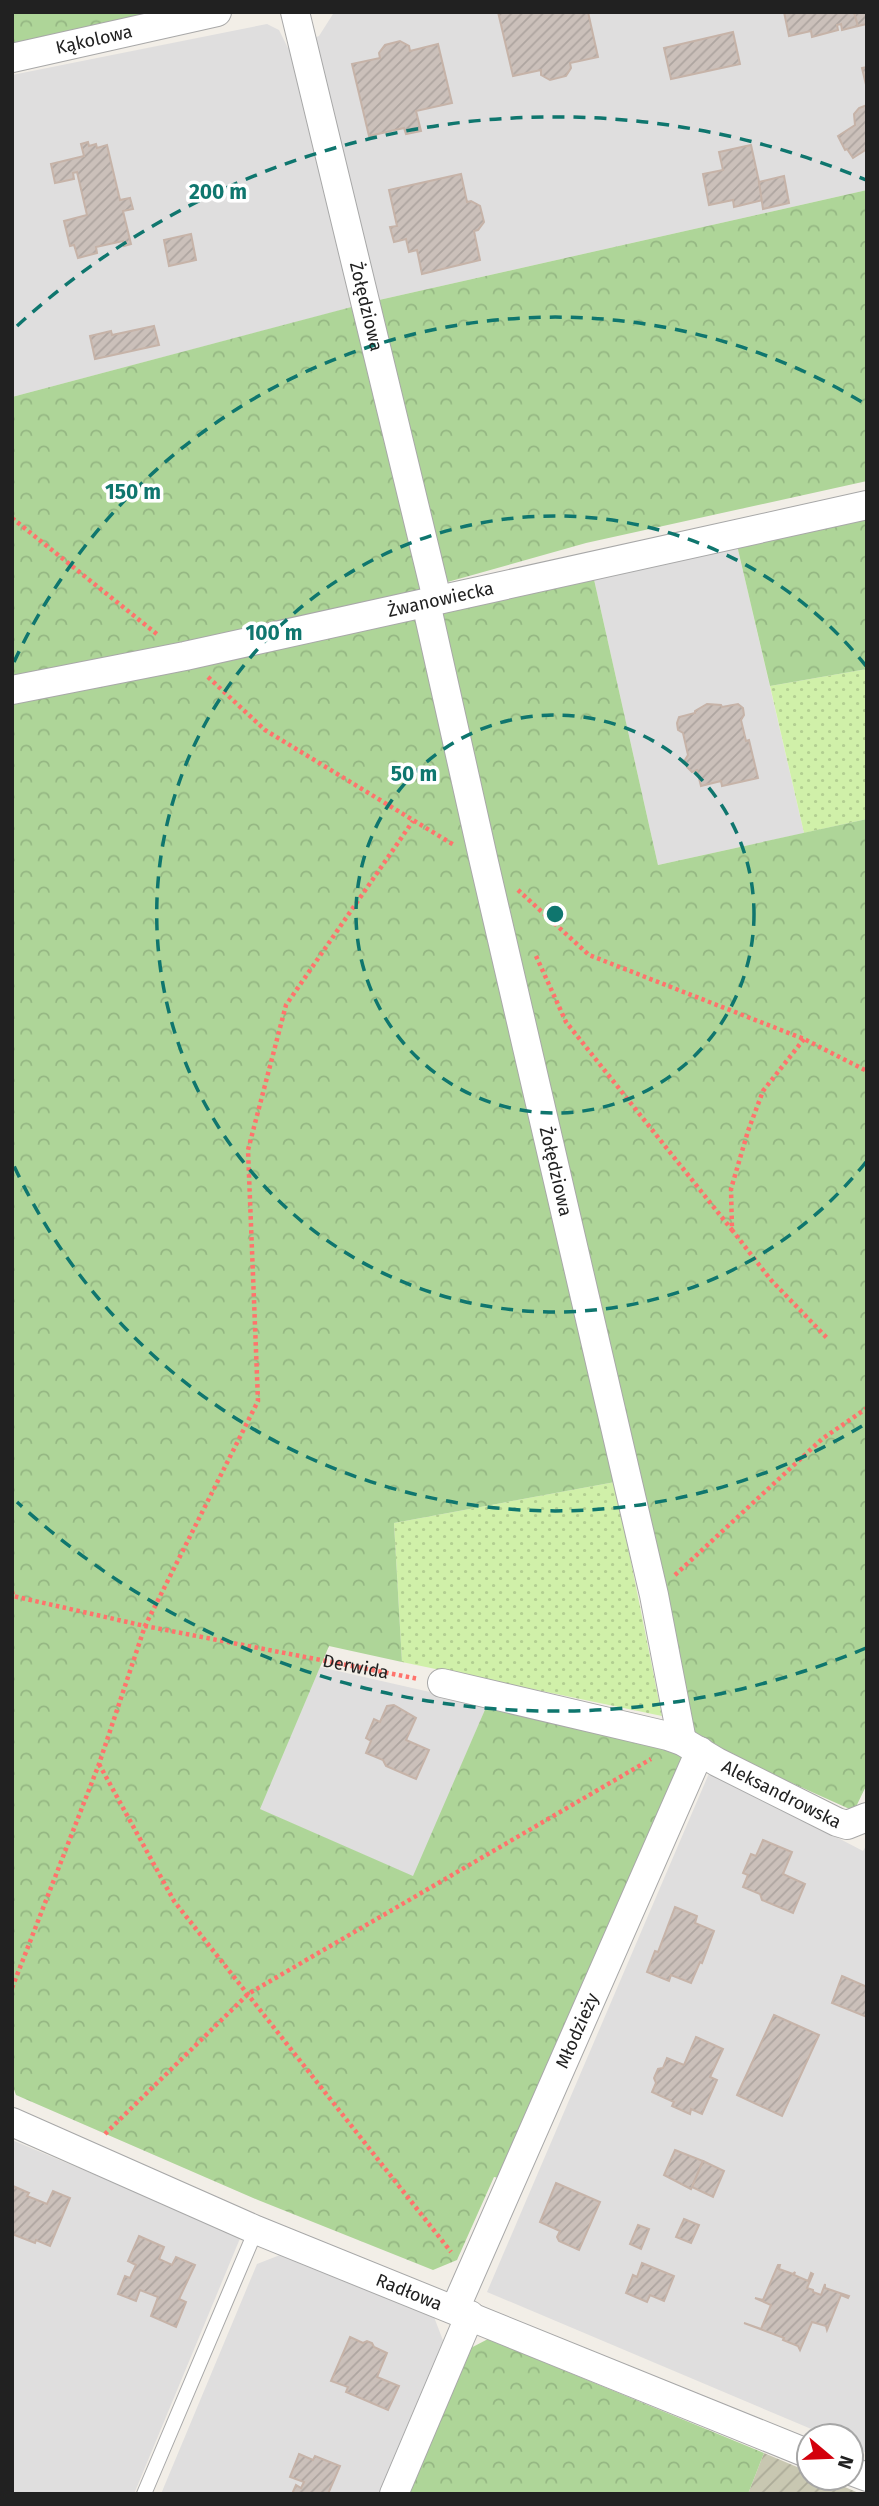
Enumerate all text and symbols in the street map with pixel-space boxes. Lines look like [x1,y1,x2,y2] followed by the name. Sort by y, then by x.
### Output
[53,20,134,59] street label: Kąkolowa
[189,179,247,205] text: 200 m
[345,259,388,354] street label: Żołędziowa
[105,479,161,505] text: 150 m
[385,577,496,622] street label: Żwanowiecka
[245,620,303,646] text: 100 m
[391,761,437,787] text: 50 m
[543,902,567,926] centre of rings
[535,1124,577,1218] street label: Żołędziowa
[321,1650,391,1684] street label: Derwida
[718,1755,845,1833] street label: Aleksandrowska
[551,1989,603,2072] street label: Młodzieży
[373,2269,446,2315] street label: Radłowa
[795,2422,865,2492] north arrow
[833,2453,859,2472] text: N

